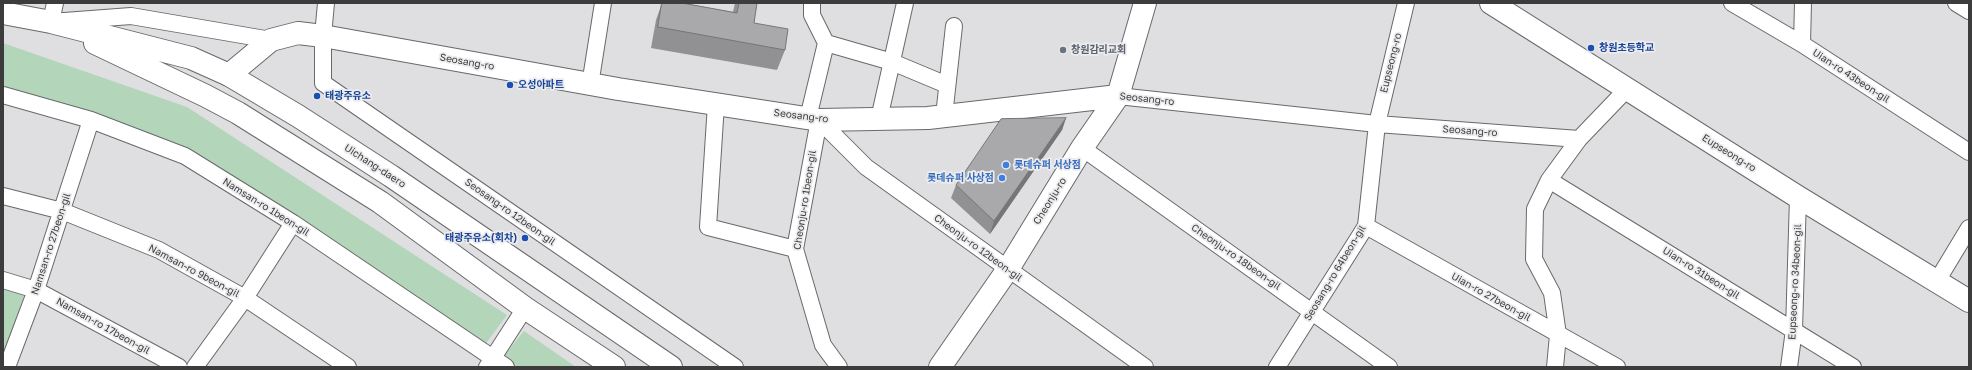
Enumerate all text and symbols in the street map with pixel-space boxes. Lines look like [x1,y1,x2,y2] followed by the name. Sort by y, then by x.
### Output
[1378,32,1404,94] street label: Eupseong-ro
[1599,42,1654,54] place label: 창원초등학교
[1586,43,1596,53] marker: 창원초등학교
[1071,44,1126,56] place label: 창원감리교회
[1058,45,1068,55] marker: 창원감리교회
[1810,47,1892,105] street label: Uian-ro 43beon-gil
[439,51,495,73] street label: Seosang-ro
[518,79,564,91] place label: 오성아파트
[505,80,515,90] marker: 오성아파트
[325,90,371,102] place label: 태광주유소
[1119,90,1175,108] street label: Seosang-ro
[312,91,322,101] marker: 태광주유소
[773,107,829,125] street label: Seosang-ro
[1442,123,1498,139] street label: Seosang-ro
[1700,132,1758,174] street label: Eupseong-ro
[342,142,408,190] street label: Uichang-daero
[791,149,819,251] street label: Cheonju-ro 1beon-gil
[1014,159,1081,171] place label: 롯데슈퍼 서상점
[1001,160,1011,170] marker: 롯데슈퍼 서상점
[927,172,994,184] place label: 롯데슈퍼 사상점
[997,173,1007,183] marker: 롯데슈퍼 사상점
[220,175,312,239] street label: Namsan-ro 1beon-gil
[1031,175,1069,227] street label: Cheonju-ro
[462,176,558,248] street label: Seosang-ro 12beon-gil
[29,192,73,296] street label: Namsan-ro 27beon-gil
[931,212,1025,284] street label: Cheonju-ro 12beon-gil
[1189,222,1283,292] street label: Cheonju-ro 18beon-gil
[1302,223,1368,323] street label: Seosang-ro 64beon-gil
[1786,224,1804,340] street label: Eupseong-ro 34beon-gil
[445,232,517,244] place label: 태광주유소(회차)
[520,233,530,243] marker: 태광주유소(회차)
[146,242,242,300] street label: Namsan-ro 9beon-gil
[1660,244,1742,302] street label: Uian-ro 31beon-gil
[1449,270,1533,324] street label: Uian-ro 27beon-gil
[54,295,152,357] street label: Namsan-ro 17beon-gil

